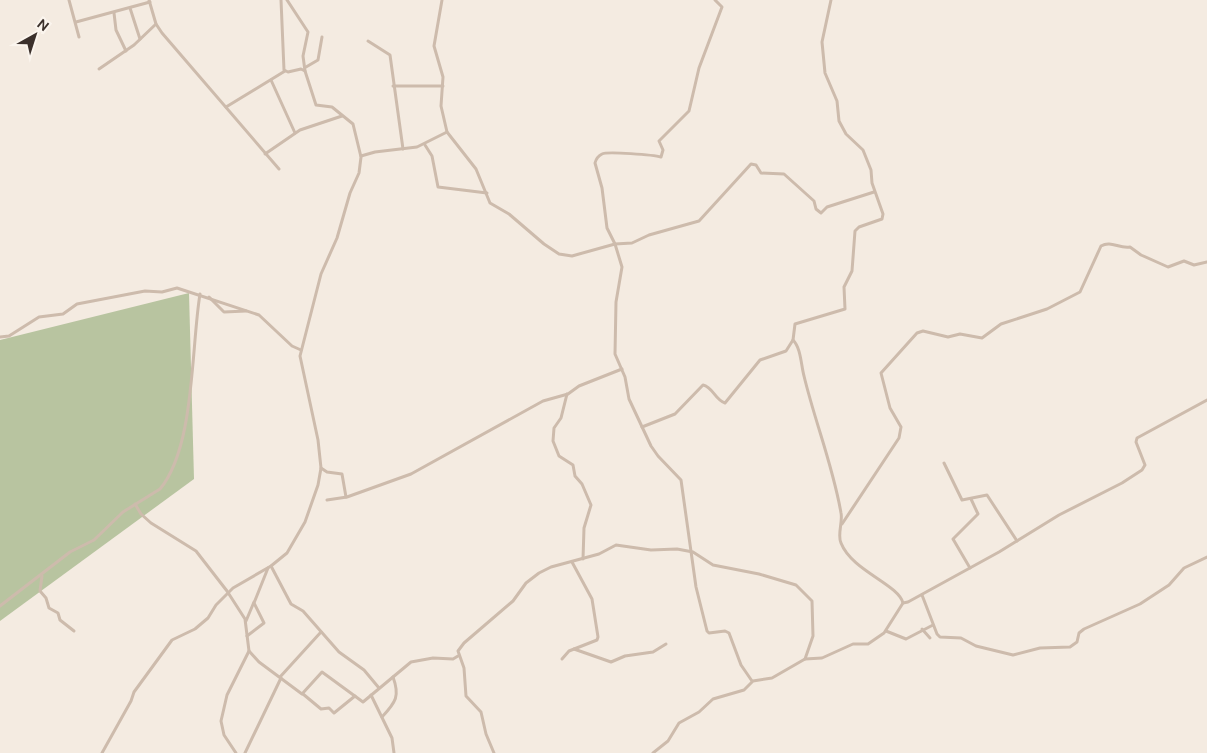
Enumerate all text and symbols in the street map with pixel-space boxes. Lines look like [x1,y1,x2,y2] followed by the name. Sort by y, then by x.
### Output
[10,10,60,60] north arrow
[34,15,52,34] text: N

